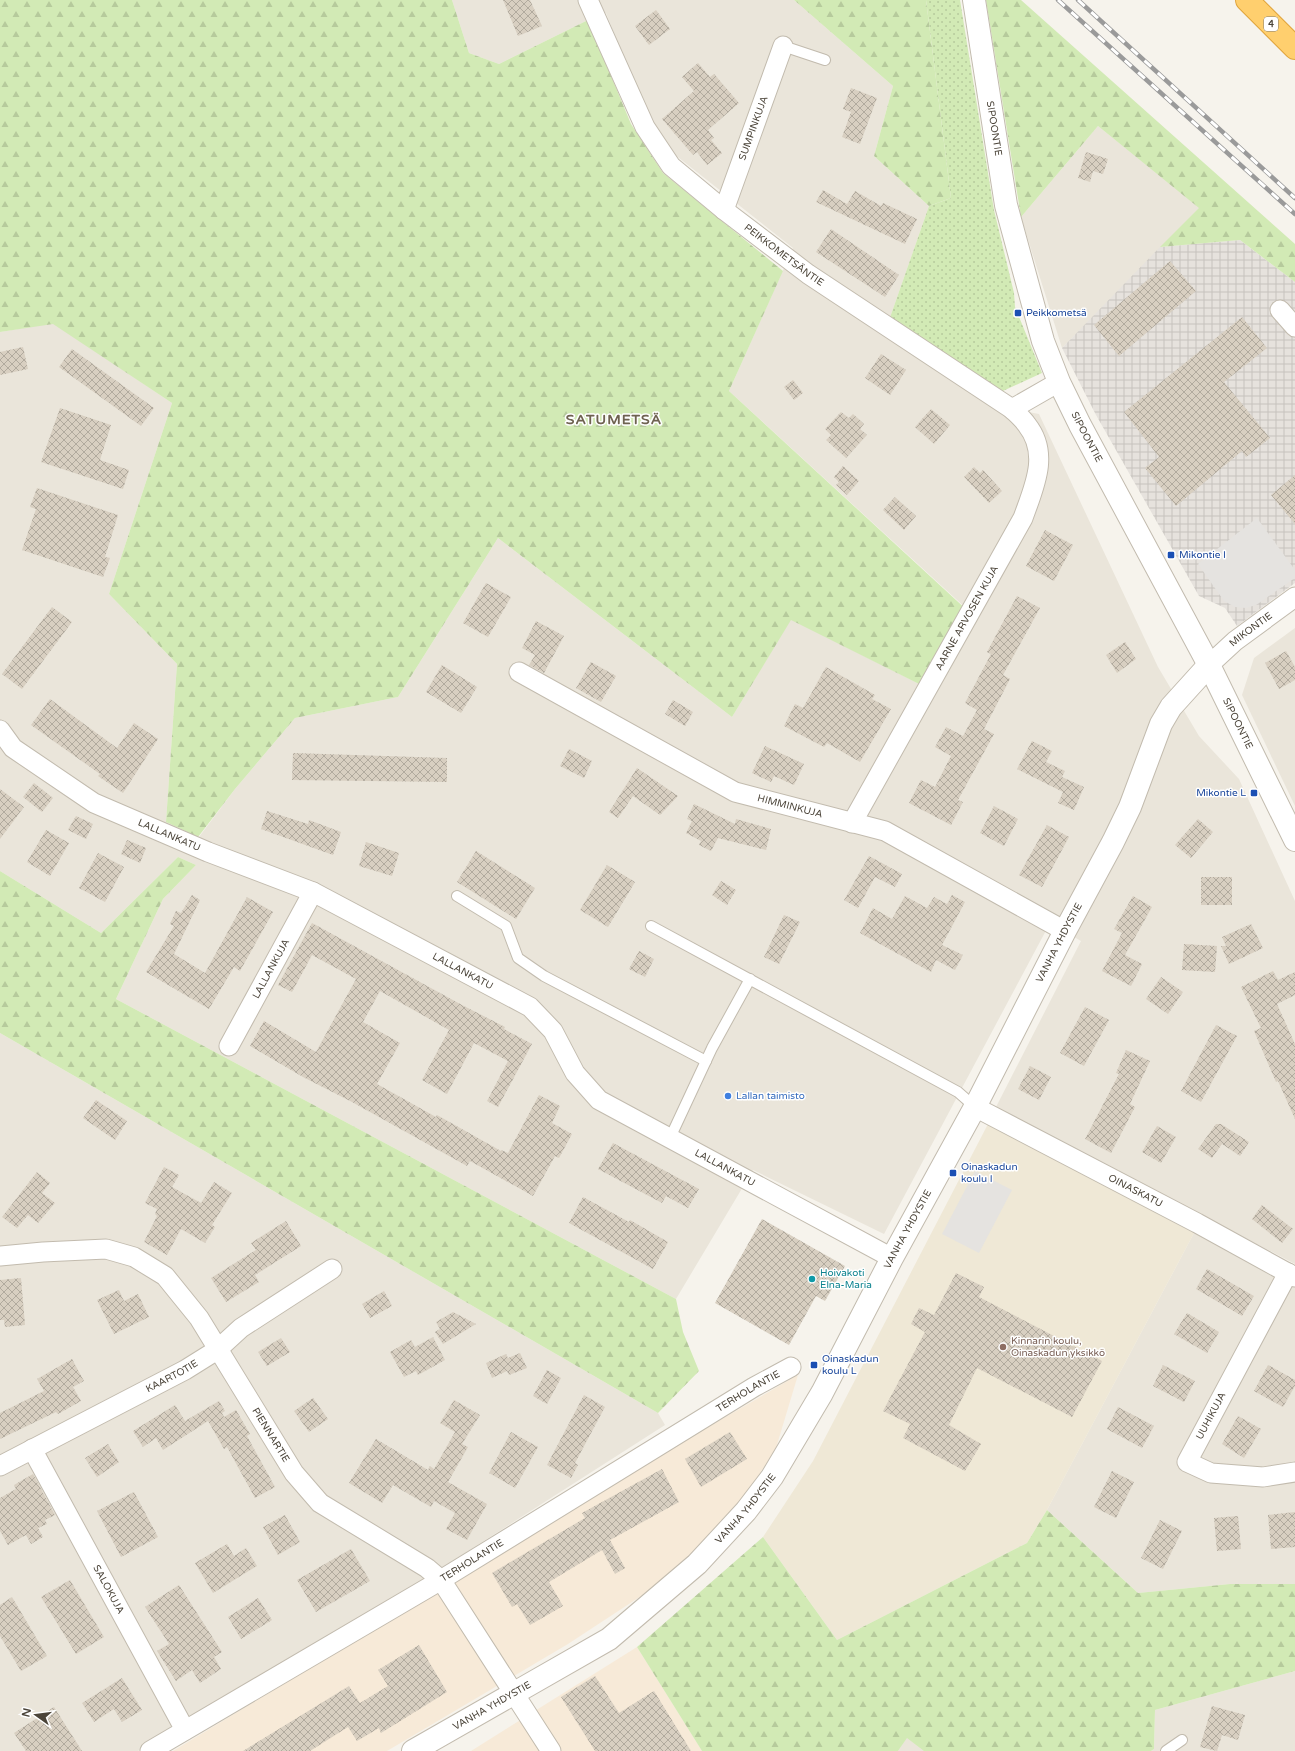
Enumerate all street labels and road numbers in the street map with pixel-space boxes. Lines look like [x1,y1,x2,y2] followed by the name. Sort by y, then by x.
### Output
[1264,17,1278,31] road number: 4
[736,94,771,162] street label: SUMPINKUJA
[984,100,1004,157] street label: SIPOONTIE
[742,221,826,289] street label: PEIKKOMETSÄNTIE
[1068,410,1105,464] street label: SIPOONTIE
[933,564,1001,672] street label: AARNE ARVOSEN KUJA
[1227,610,1275,649] street label: MIKONTIE
[1220,696,1255,751] street label: SIPOONTIE
[756,792,824,821] street label: HIMMINKUJA
[136,817,202,854] street label: LALLANKATU
[1034,901,1085,985] street label: VANHA YHDYSTIE
[250,937,292,1001] street label: LALLANKUJA
[430,950,495,992] street label: LALLANKATU
[693,1147,757,1189] street label: LALLANKATU
[1106,1172,1165,1210] street label: OINASKATU
[881,1188,934,1271] street label: VANHA YHDYSTIE
[144,1357,200,1395] street label: KAARTOTIE
[714,1368,782,1415] street label: TERHOLANTIE
[1194,1390,1228,1442] street label: UUHIKUJA
[249,1405,292,1465] street label: PIENNARTIE
[713,1471,778,1546] street label: VANHA YHDYSTIE
[438,1537,506,1585] street label: TERHOLANTIE
[90,1563,127,1616] street label: SALOKUJA
[451,1679,533,1733] street label: VANHA YHDYSTIE

